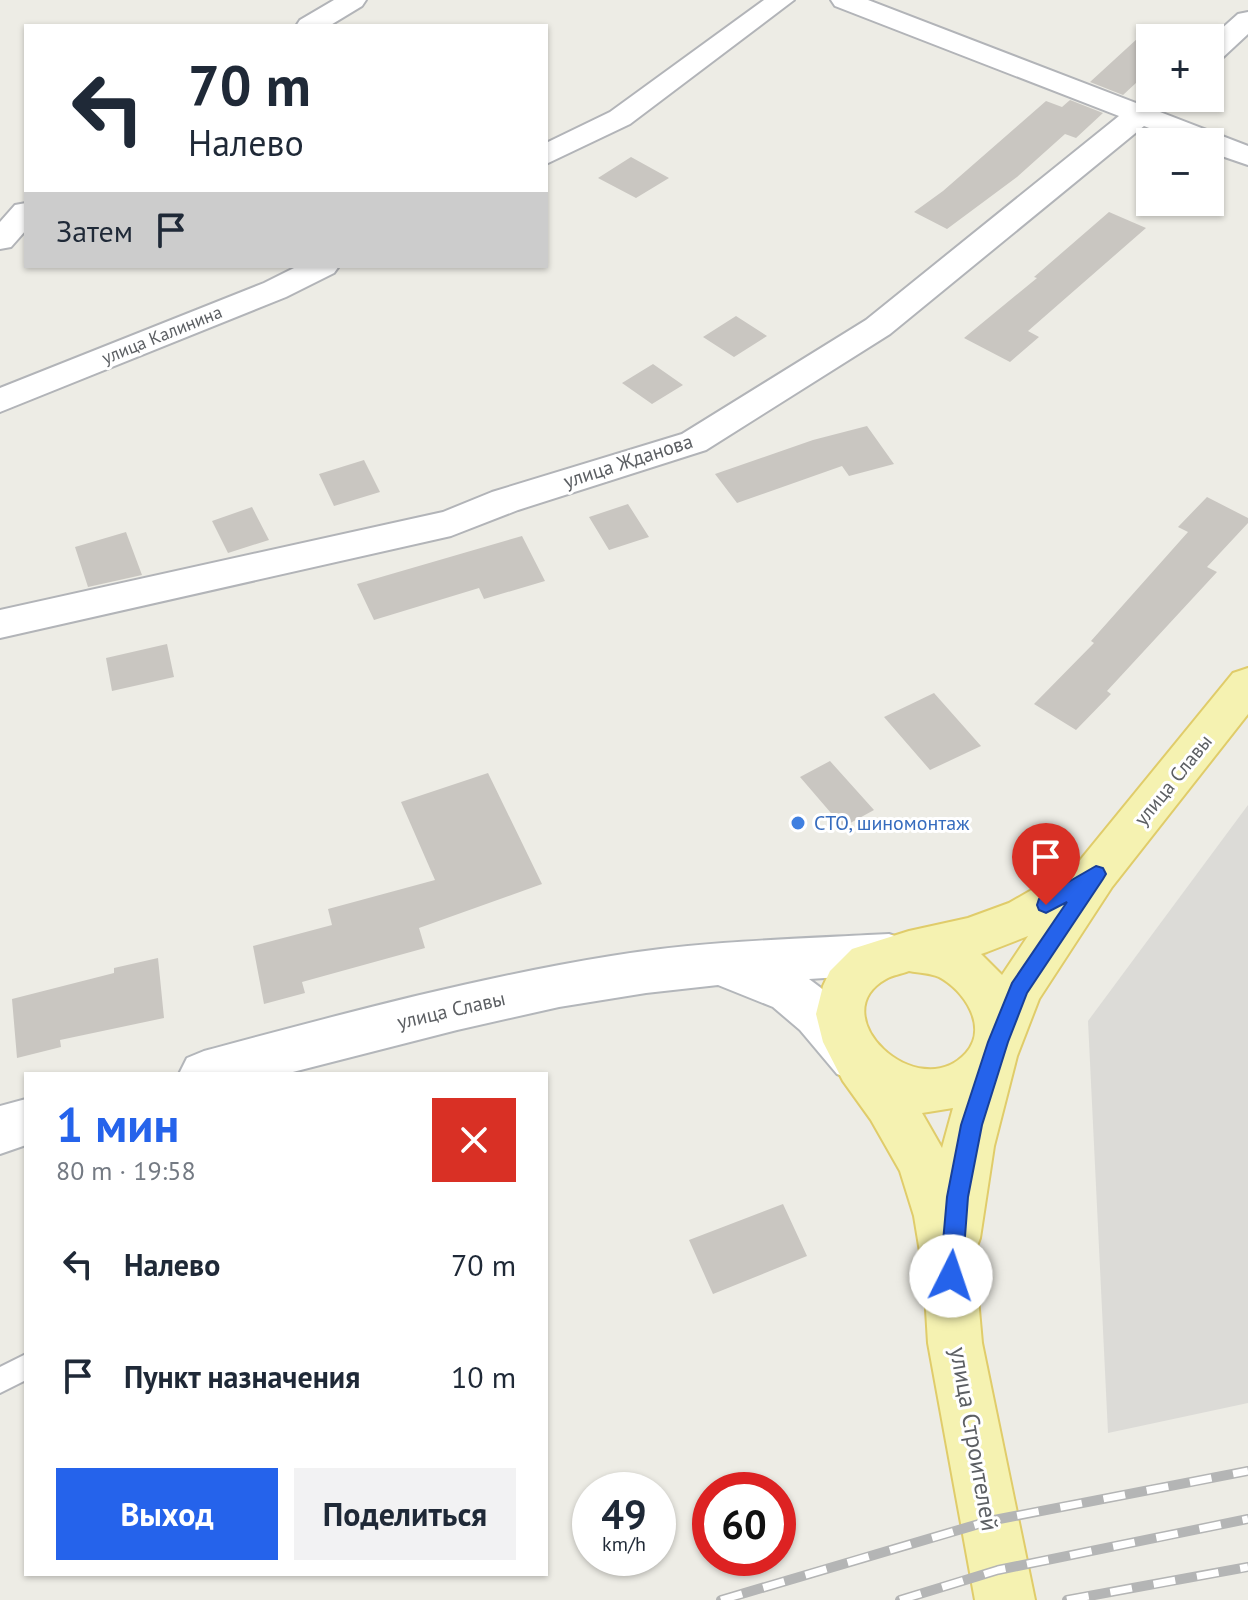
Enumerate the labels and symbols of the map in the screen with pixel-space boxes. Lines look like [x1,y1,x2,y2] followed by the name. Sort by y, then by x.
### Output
[98,300,225,369] street label: улица Калинина
[560,428,696,494] street label: улица Жданова
[1128,729,1218,831] street label: улица Славы
[814,810,970,836] place label: СТО, шиномонтаж
[789,814,807,832] marker: СТО, шиномонтаж
[1012,823,1080,905] pin
[394,985,508,1035] street label: улица Славы
[909,1234,993,1318] position arrow
[943,1344,1006,1533] street label: улица Строителей
[692,1472,796,1576] speed limit sign: 60

